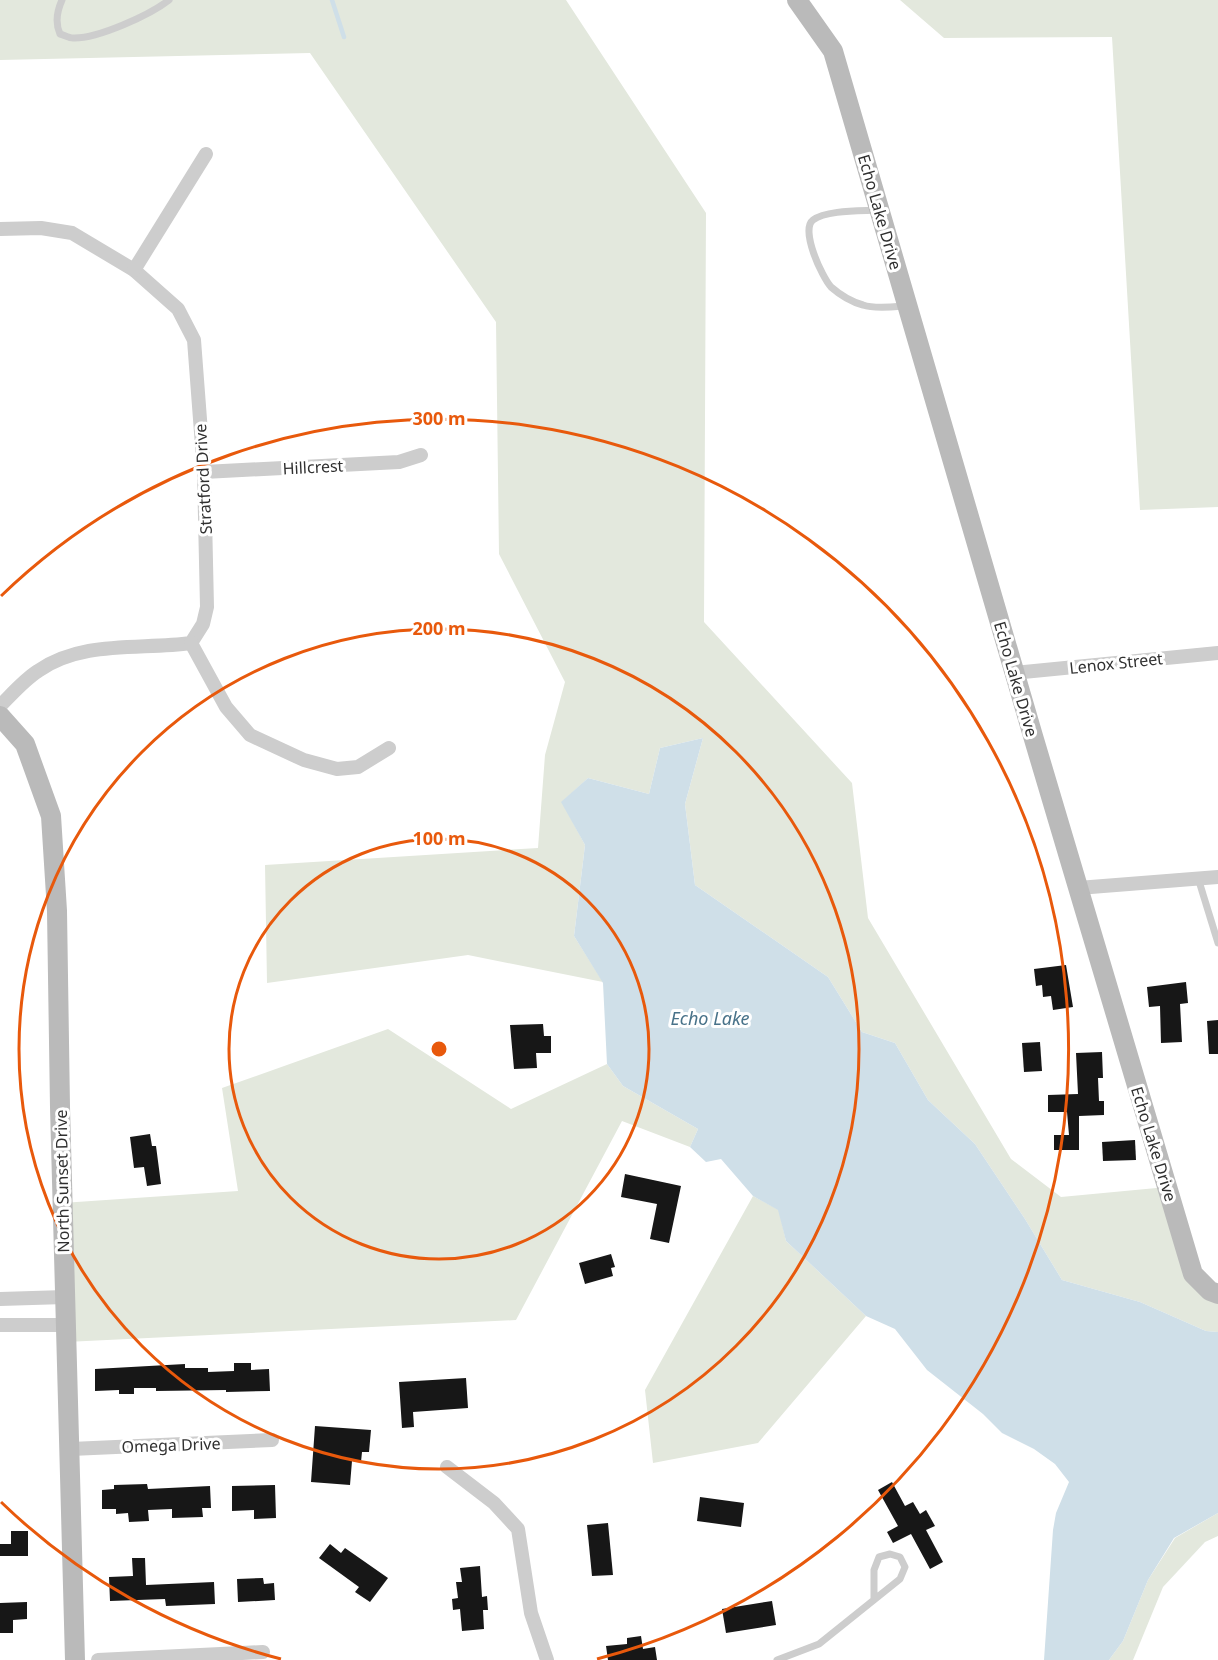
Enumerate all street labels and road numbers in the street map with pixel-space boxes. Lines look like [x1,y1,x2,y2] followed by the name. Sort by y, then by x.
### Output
[853,152,907,272] street label: Echo Lake Drive
[189,423,217,535] street label: Stratford Drive
[282,454,344,480] street label: Hillcrest
[989,619,1043,739] street label: Echo Lake Drive
[1068,647,1164,679] street label: Lenox Street
[1126,1084,1182,1204] street label: Echo Lake Drive
[50,1109,74,1253] street label: North Sunset Drive
[121,1432,221,1458] street label: Omega Drive

